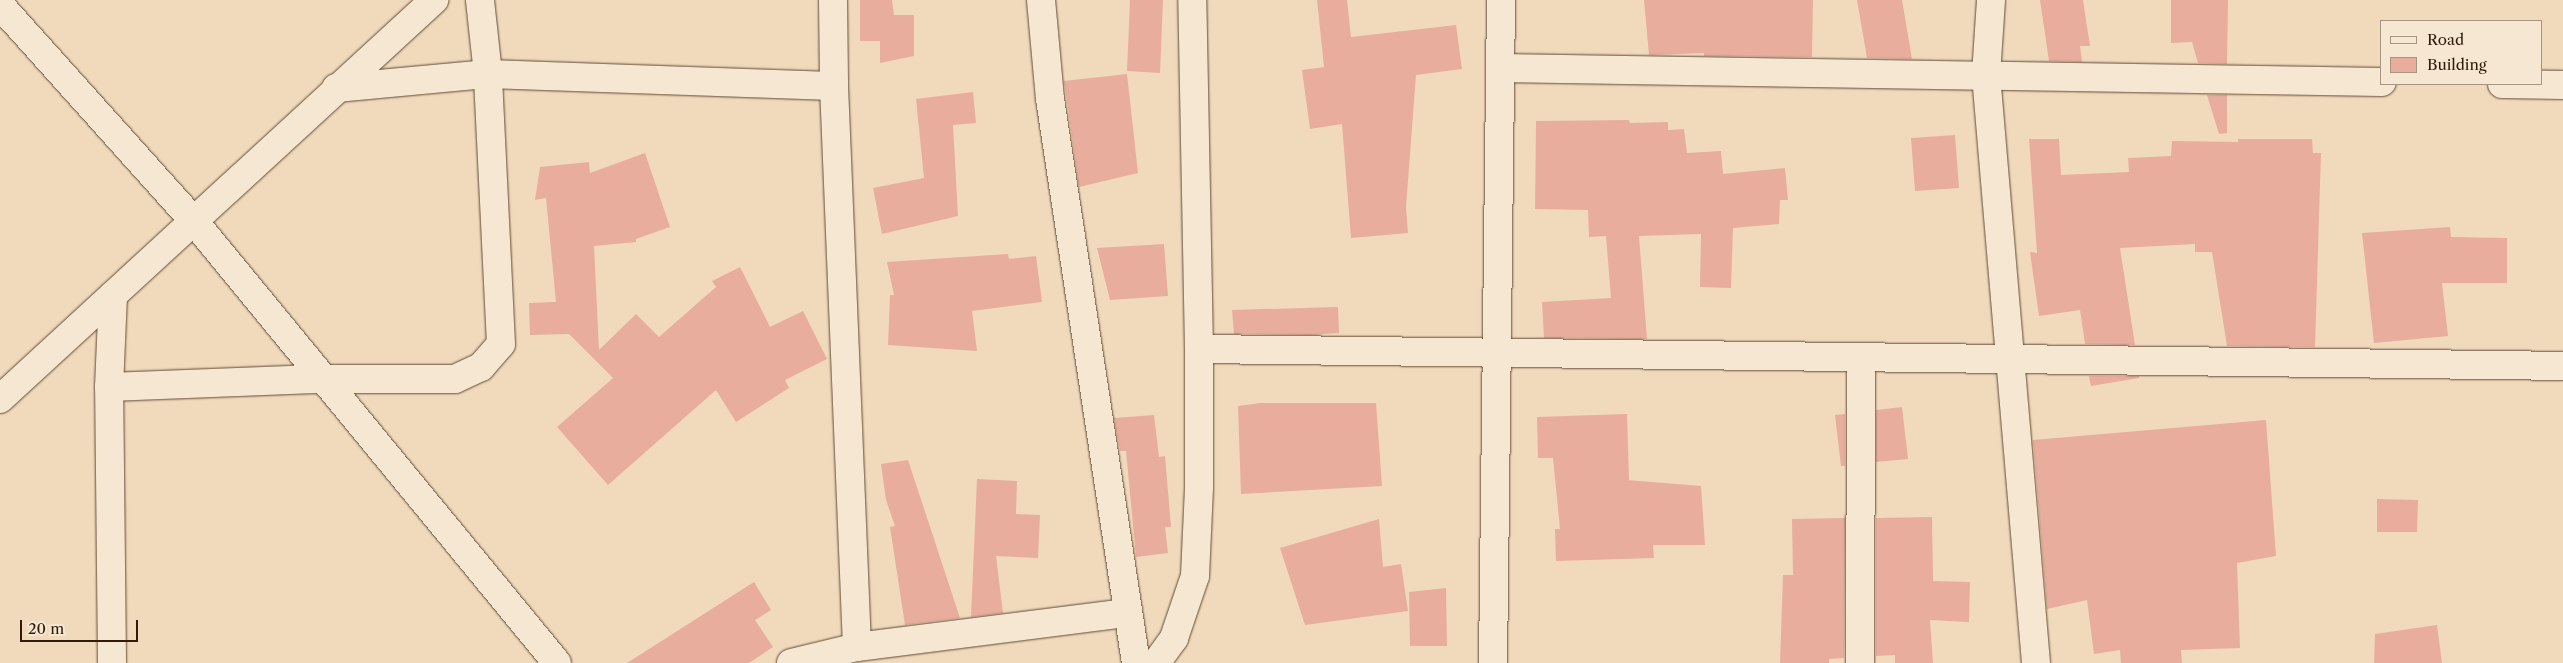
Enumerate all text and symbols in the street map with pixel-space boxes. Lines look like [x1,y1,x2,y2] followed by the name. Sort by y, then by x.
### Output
[2380,20,2543,85] legend
[2427,30,2464,49] text: Road
[2427,55,2487,74] text: Building
[22,610,140,642] scale bar
[28,619,64,638] text: 20 m

